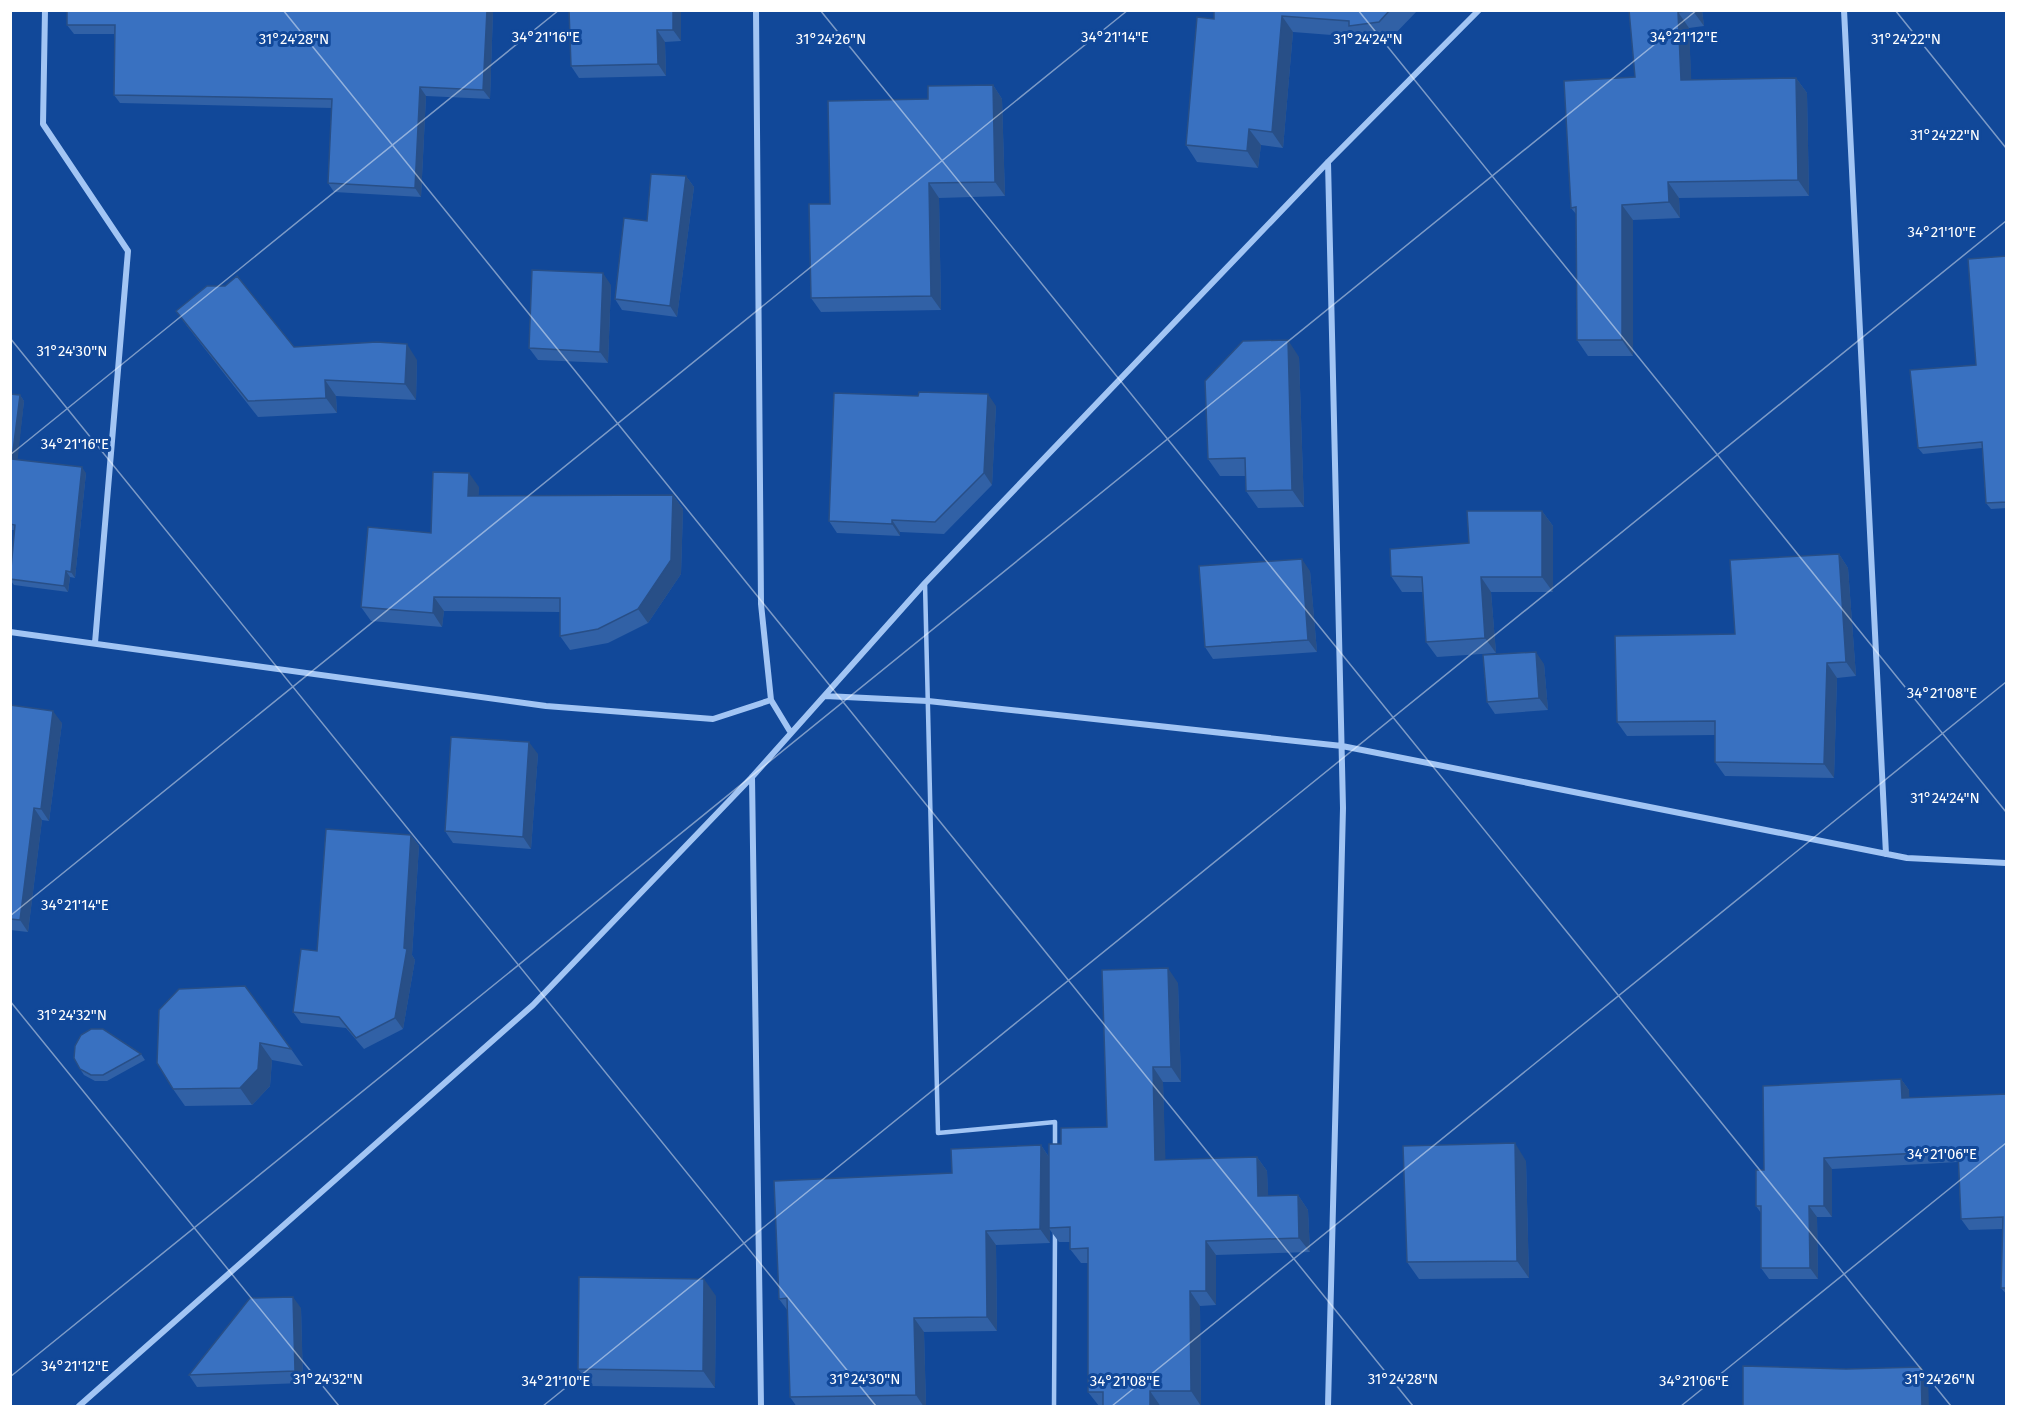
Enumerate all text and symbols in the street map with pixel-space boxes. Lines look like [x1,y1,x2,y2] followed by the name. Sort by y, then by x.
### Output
[512,28,580,46] text: 34°21'16"E
[1081,28,1149,46] text: 34°21'14"E
[1650,28,1718,46] text: 34°21'12"E
[259,30,329,48] text: 31°24'28"N
[796,30,866,48] text: 31°24'26"N
[1333,30,1403,48] text: 31°24'24"N
[1871,30,1941,48] text: 31°24'22"N
[1910,126,1980,144] text: 31°24'22"N
[1908,223,1976,241] text: 34°21'10"E
[37,342,107,360] text: 31°24'30"N
[41,435,109,453] text: 34°21'16"E
[1907,684,1977,702] text: 34°21'08"E
[1910,789,1980,807] text: 31°24'24"N
[41,896,109,914] text: 34°21'14"E
[37,1006,107,1024] text: 31°24'32"N
[1907,1145,1977,1163] text: 34°21'06"E
[41,1357,109,1375] text: 34°21'12"E
[293,1370,363,1388] text: 31°24'32"N
[830,1370,900,1388] text: 31°24'30"N
[1368,1370,1438,1388] text: 31°24'28"N
[1905,1370,1975,1388] text: 31°24'26"N
[522,1372,590,1390] text: 34°21'10"E
[1090,1372,1160,1390] text: 34°21'08"E
[1659,1372,1729,1390] text: 34°21'06"E

